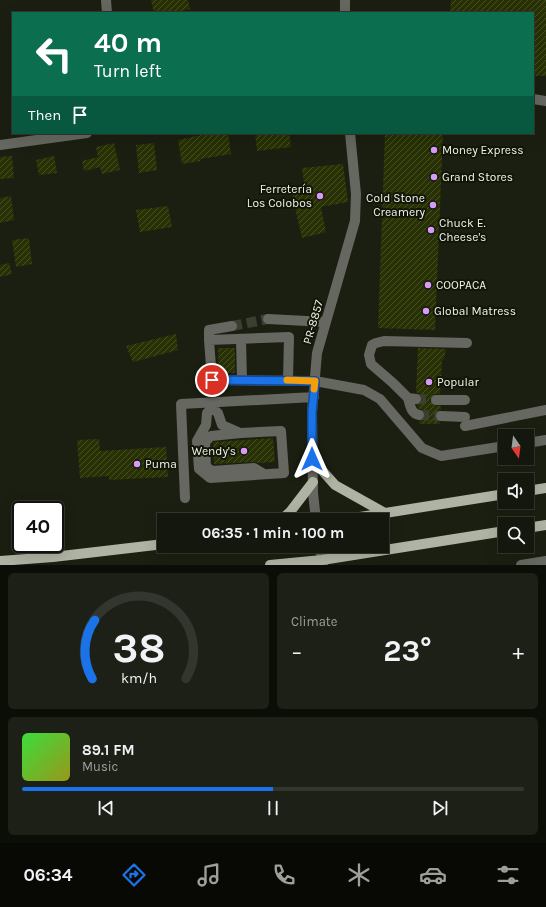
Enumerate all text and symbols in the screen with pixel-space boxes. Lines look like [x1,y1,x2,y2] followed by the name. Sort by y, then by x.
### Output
[94,26,162,59] text: 40 m
[28,28,80,80] icon: left
[94,60,162,82] text: Turn left
[69,104,91,126] icon: arrive
[28,106,61,124] text: Then
[442,143,524,157] place label: Money Express
[429,145,439,155] marker: Money Express
[442,170,513,184] place label: Grand Stores
[429,172,439,182] marker: Grand Stores
[247,182,312,210] place label: Ferretería Los Colobos
[315,191,325,201] marker: Ferretería Los Colobos
[366,191,425,219] place label: Cold Stone Creamery
[428,200,438,210] marker: Cold Stone Creamery
[439,216,486,244] place label: Chuck E. Cheese's
[426,225,436,235] marker: Chuck E. Cheese's
[436,278,486,292] place label: COOPACA
[423,280,433,290] marker: COOPACA
[300,298,326,346] street label: PR-8857
[434,304,516,318] place label: Global Matress
[421,306,431,316] marker: Global Matress
[195,363,229,397] pin
[201,369,223,391] icon: arrive
[437,375,479,389] place label: Popular
[424,377,434,387] marker: Popular
[498,429,534,465] north arrow
[498,429,534,553] map controls
[291,438,333,480] position arrow
[192,444,236,458] place label: Wendy's
[239,446,249,456] marker: Wendy's
[145,457,177,471] place label: Puma
[132,459,142,469] marker: Puma
[498,473,534,509] button: sound
[12,501,64,553] speed limit sign: 40
[498,517,534,553] button: search
[202,524,344,542] text: 06:35 · 1 min · 100 m
[291,614,337,629] text: Climate
[112,624,165,672] text: 38
[383,633,432,669] text: 23°
[291,639,303,665] text: −
[512,639,524,665] text: +
[120,670,157,687] text: km/h
[82,741,135,759] text: 89.1 FM
[82,759,118,774] text: Music
[95,797,117,819] icon: previous
[262,797,284,819] icon: pause
[429,797,451,819] icon: next
[120,861,148,889] icon: directions
[195,861,223,889] icon: music
[270,861,298,889] icon: phone
[345,861,373,889] icon: climate
[419,861,447,889] icon: car
[494,861,522,889] icon: filters
[23,864,73,886] text: 06:34

